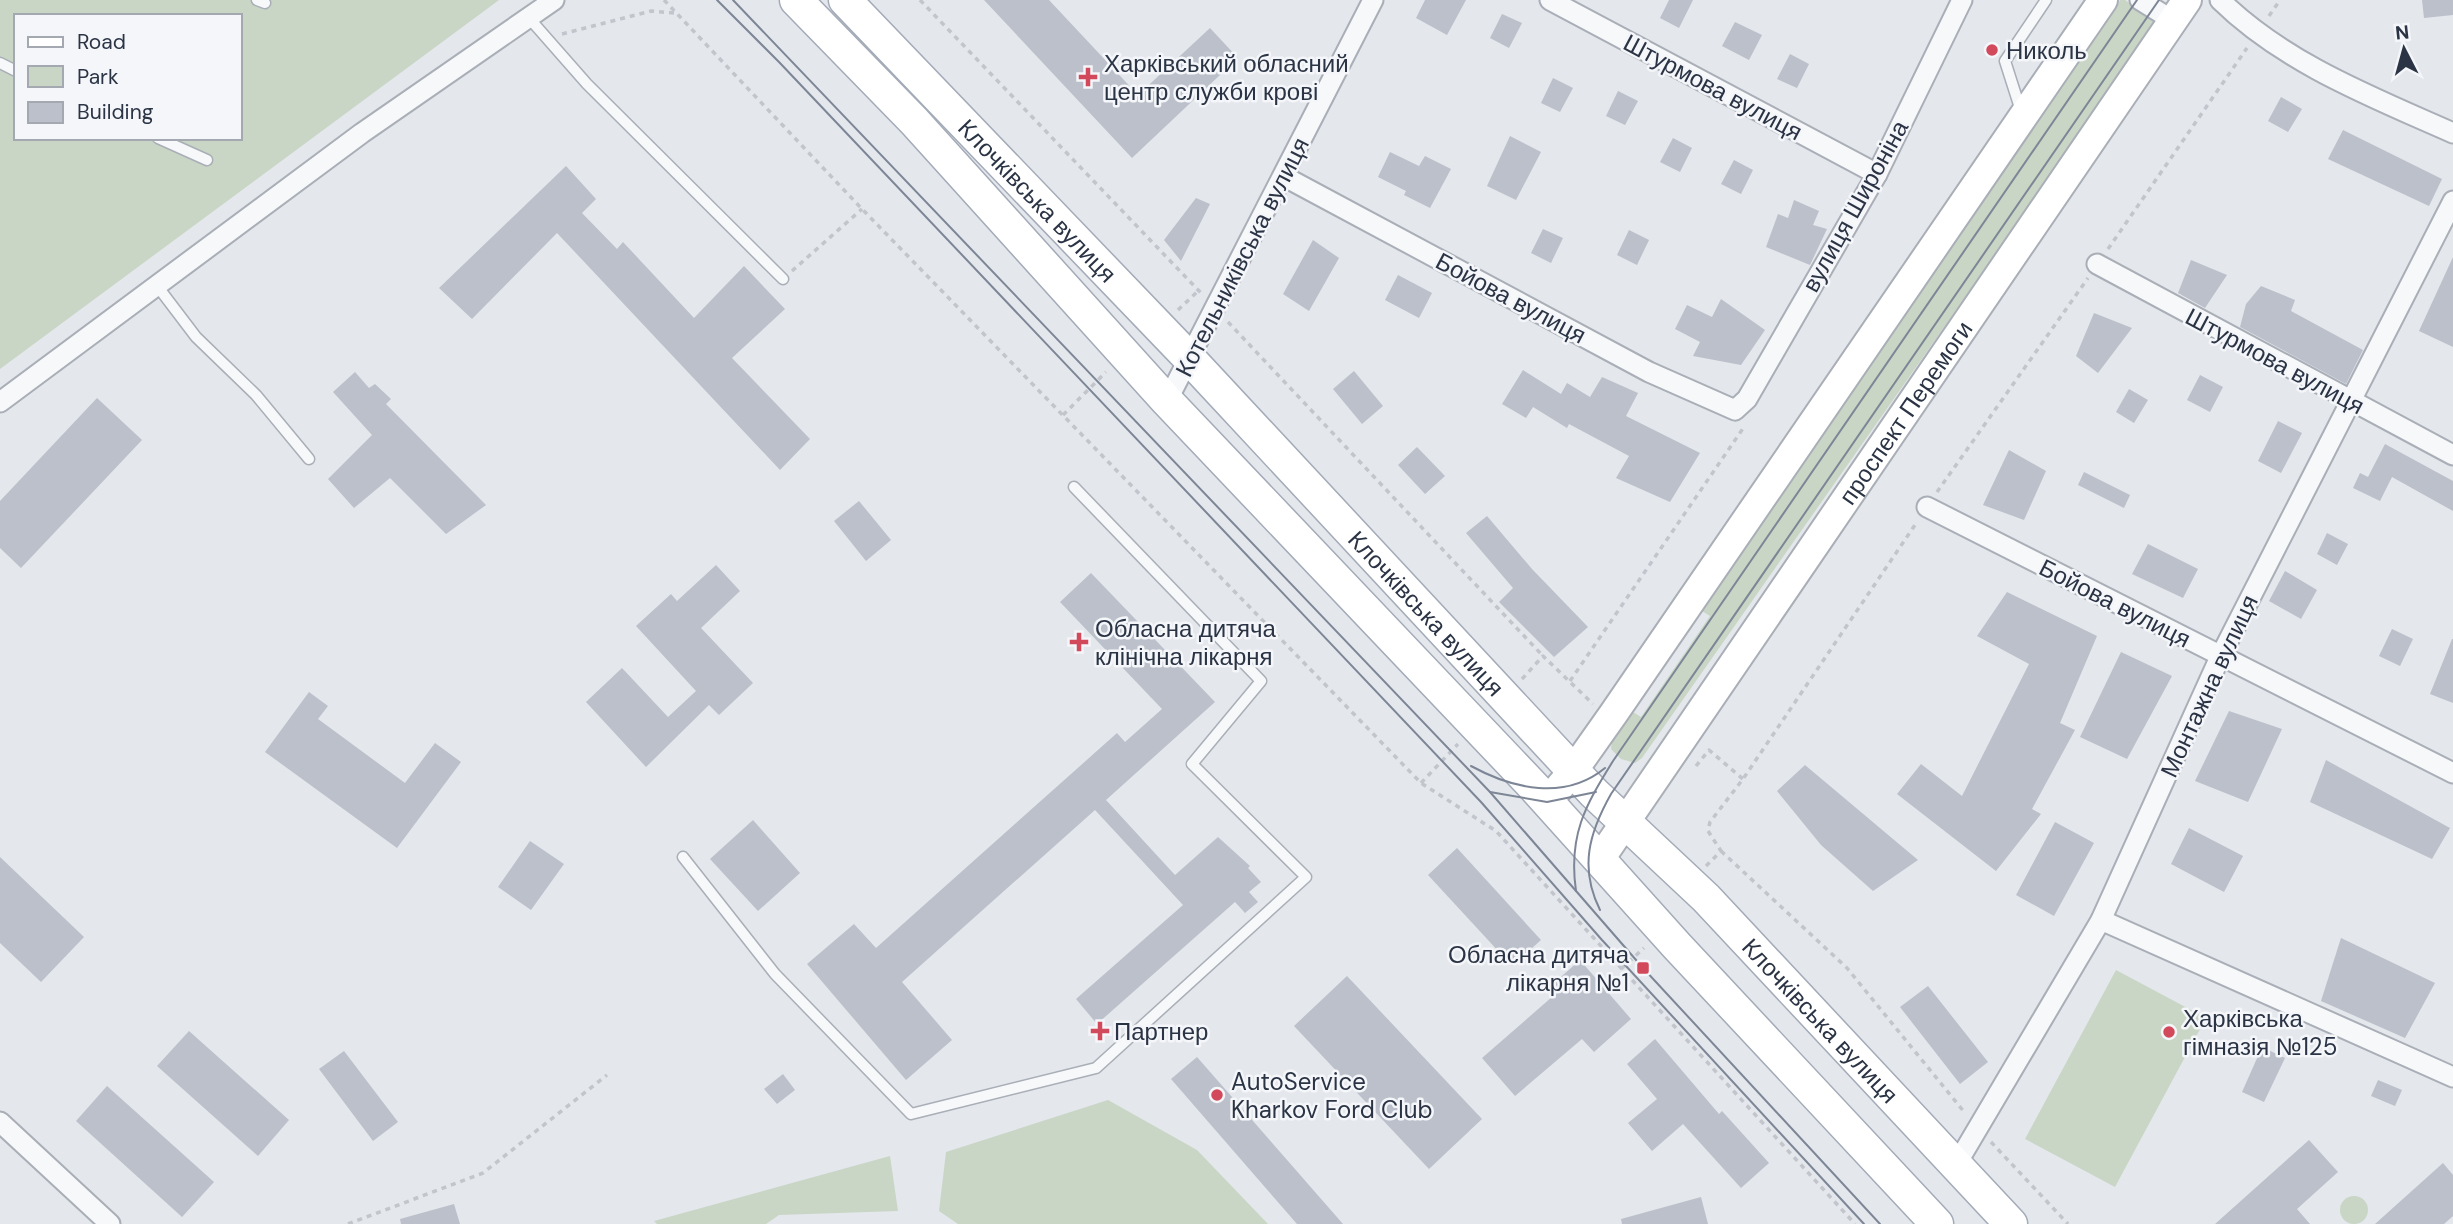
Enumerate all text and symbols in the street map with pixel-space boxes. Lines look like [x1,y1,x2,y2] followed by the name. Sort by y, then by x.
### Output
[14,14,242,140] legend
[2369,14,2439,84] north arrow
[2394,19,2410,46] text: N
[1618,27,1808,147] street label: Штурмова вулиця
[77,28,126,56] text: Road
[2006,35,2087,66] place label: Николь
[1984,42,2000,58] marker: Николь
[1104,48,1349,107] place label: Харківський обласний центр служби крові
[77,63,119,91] text: Park
[1078,67,1098,87] marker: Харківський обласний центр служби крові
[77,98,154,126] text: Building
[952,112,1123,289] street label: Клочківська вулиця
[1795,114,1915,297] street label: вулиця Широніна
[1168,132,1316,382] street label: Котельниківська вулиця
[1430,245,1592,351] street label: Бойова вулиця
[2180,301,2370,421] street label: Штурмова вулиця
[1832,315,1979,510] street label: проспект Перемоги
[1342,524,1511,702] street label: Клочківська вулиця
[2034,552,2196,654] street label: Бойова вулиця
[2153,590,2265,782] street label: Монтажна вулиця
[1095,613,1277,672] place label: Обласна дитяча клінічна лікарня
[1069,632,1089,652] marker: Обласна дитяча клінічна лікарня
[1736,931,1905,1110] street label: Клочківська вулиця
[1448,939,1630,998] place label: Обласна дитяча лікарня №1
[1635,960,1651,976] marker: Обласна дитяча лікарня №1
[2183,1003,2337,1062] place label: Харківська гімназія №125
[1114,1016,1208,1047] place label: Партнер
[1092,1023,1108,1039] marker: Партнер
[2161,1024,2177,1040] marker: Харківська гімназія №125
[1231,1066,1432,1125] place label: AutoService Kharkov Ford Club
[1209,1087,1225,1103] marker: AutoService Kharkov Ford Club

